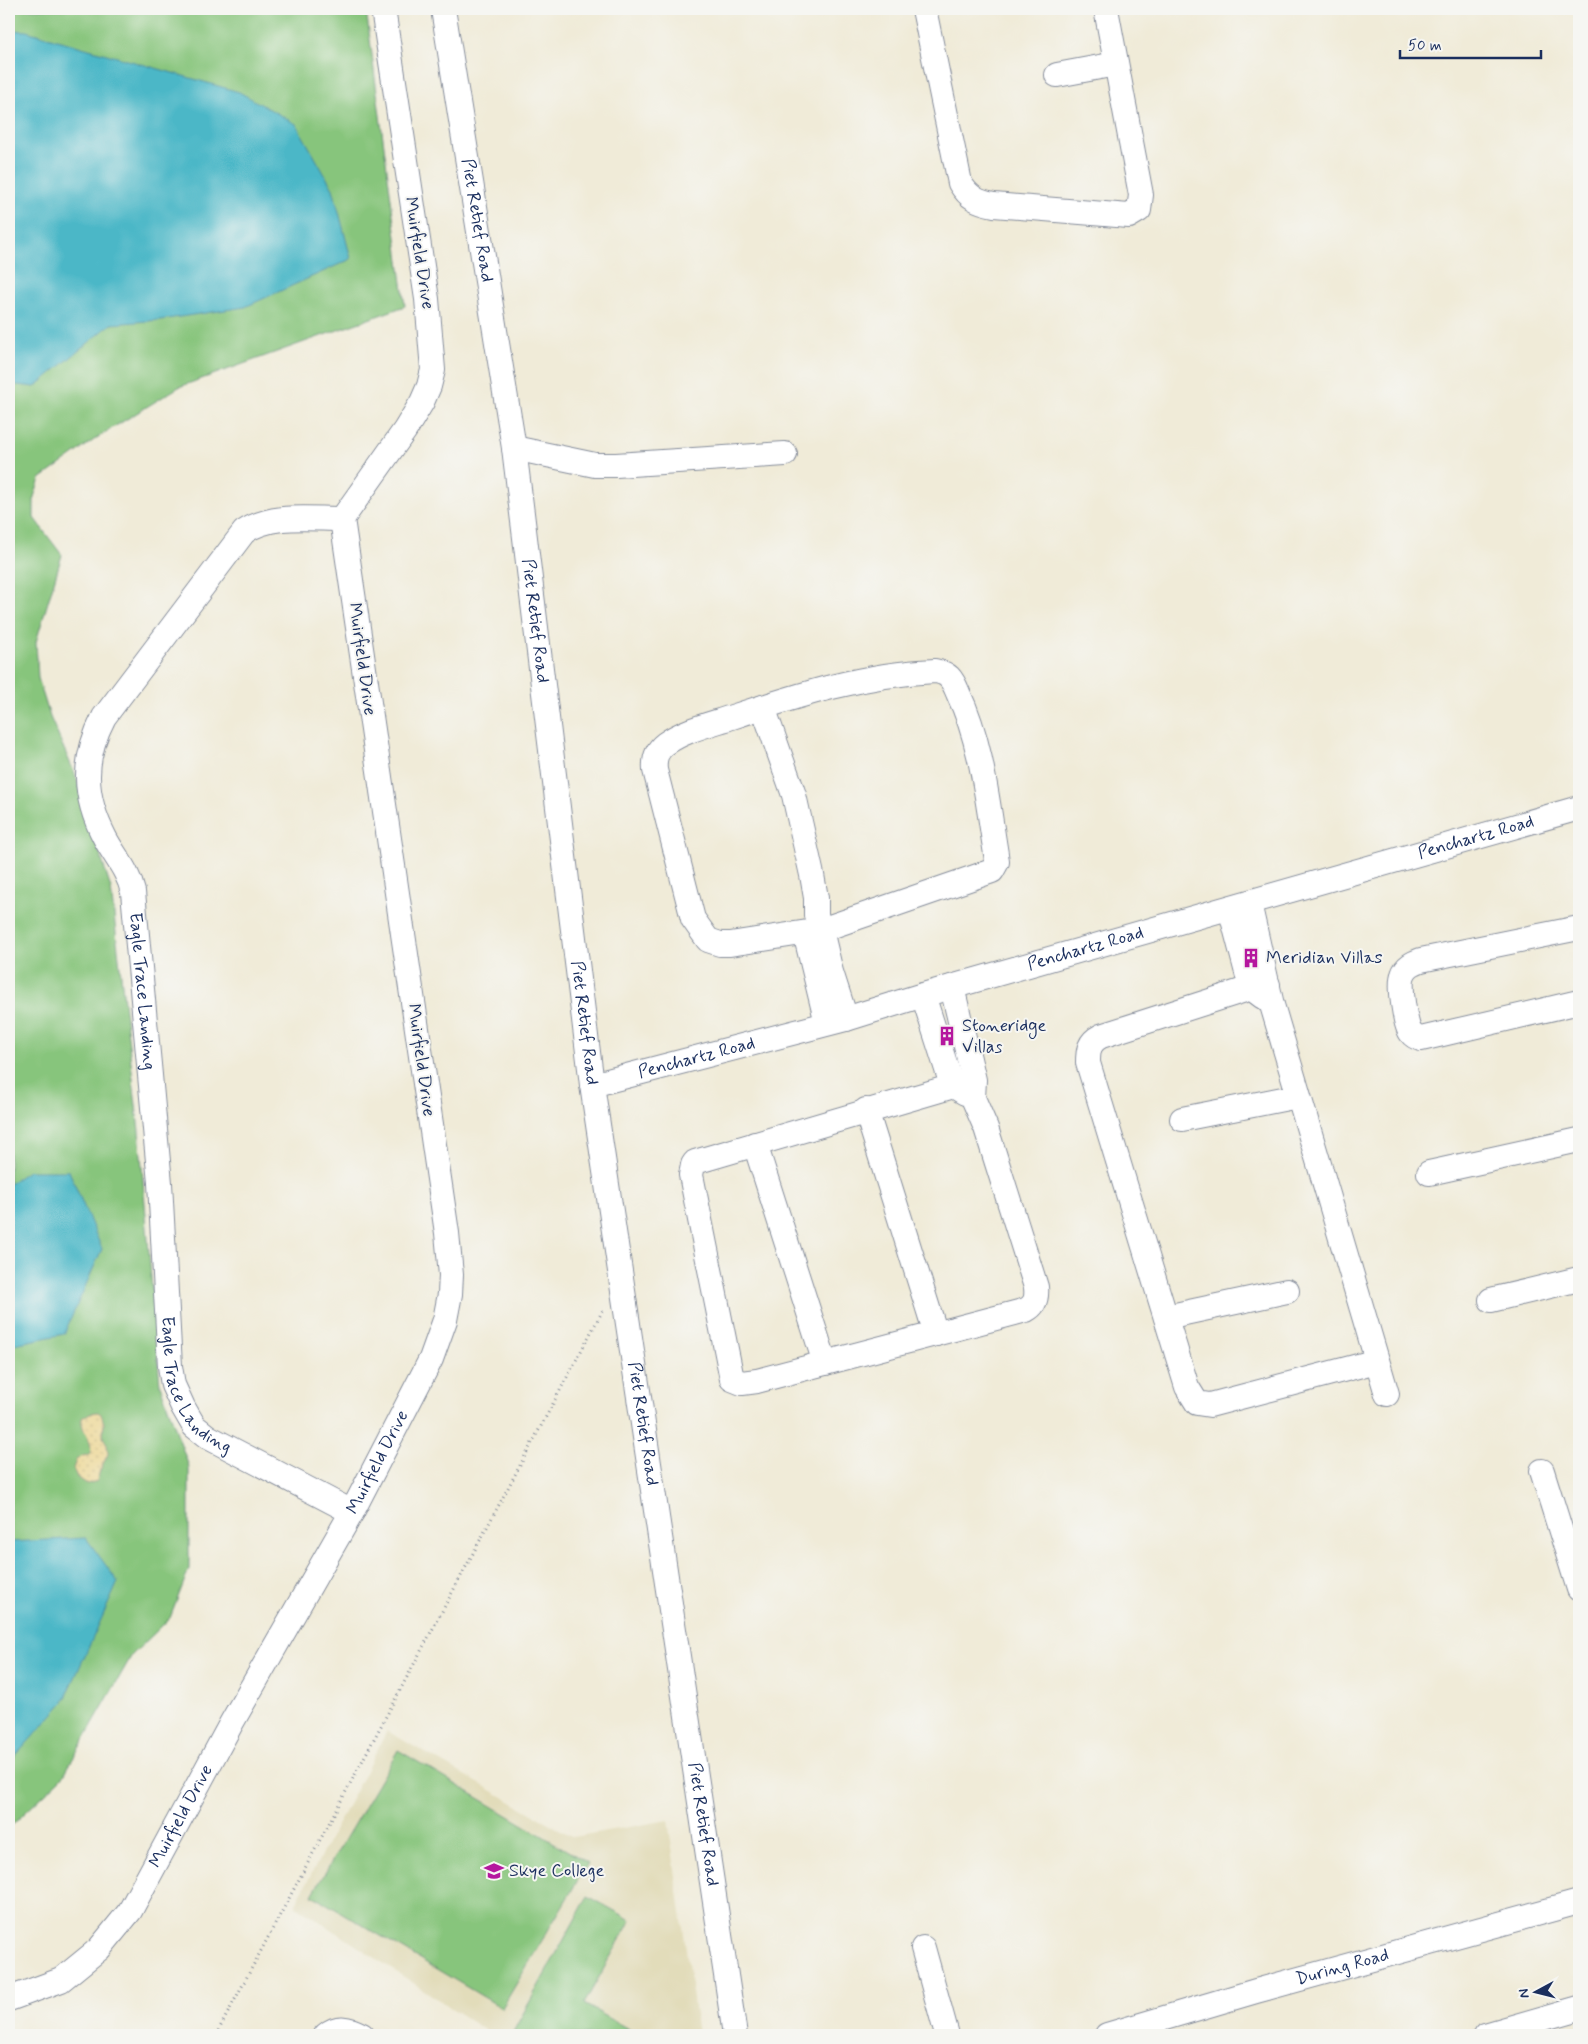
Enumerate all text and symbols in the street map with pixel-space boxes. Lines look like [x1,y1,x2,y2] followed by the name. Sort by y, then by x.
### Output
[1400,28,1542,60] scale bar
[1408,36,1442,56] text: 50 m
[455,157,499,284] street label: Piet Retief Road
[398,195,440,311] street label: Muirfield Drive
[516,558,555,684] street label: Piet Retief Road
[342,601,382,717] street label: Muirfield Drive
[1415,809,1537,865] street label: Penchartz Road
[123,911,161,1071] street label: Eagle Trace Landing
[1025,921,1146,977] street label: Penchartz Road
[1266,946,1383,970] place label: Meridian Villas
[1240,947,1262,969] building icon: Meridian Villas
[565,960,604,1086] street label: Piet Retief Road
[401,1002,441,1118] street label: Muirfield Drive
[962,1014,1047,1059] place label: Stoneridge Villas
[936,1025,958,1047] building icon: Stoneridge Villas
[636,1031,757,1085] street label: Penchartz Road
[155,1316,236,1459] street label: Eagle Trace Landing
[622,1360,664,1487] street label: Piet Retief Road
[341,1406,414,1518] street label: Muirfield Drive
[143,1761,219,1872] street label: Muirfield Drive
[682,1761,724,1888] street label: Piet Retief Road
[509,1859,605,1883] place label: Skye College
[483,1860,505,1882] school or university icon: Skye College
[1293,1943,1392,1991] street label: During Road
[1510,1966,1560,2016] north arrow
[1515,1988,1534,1999] text: N

